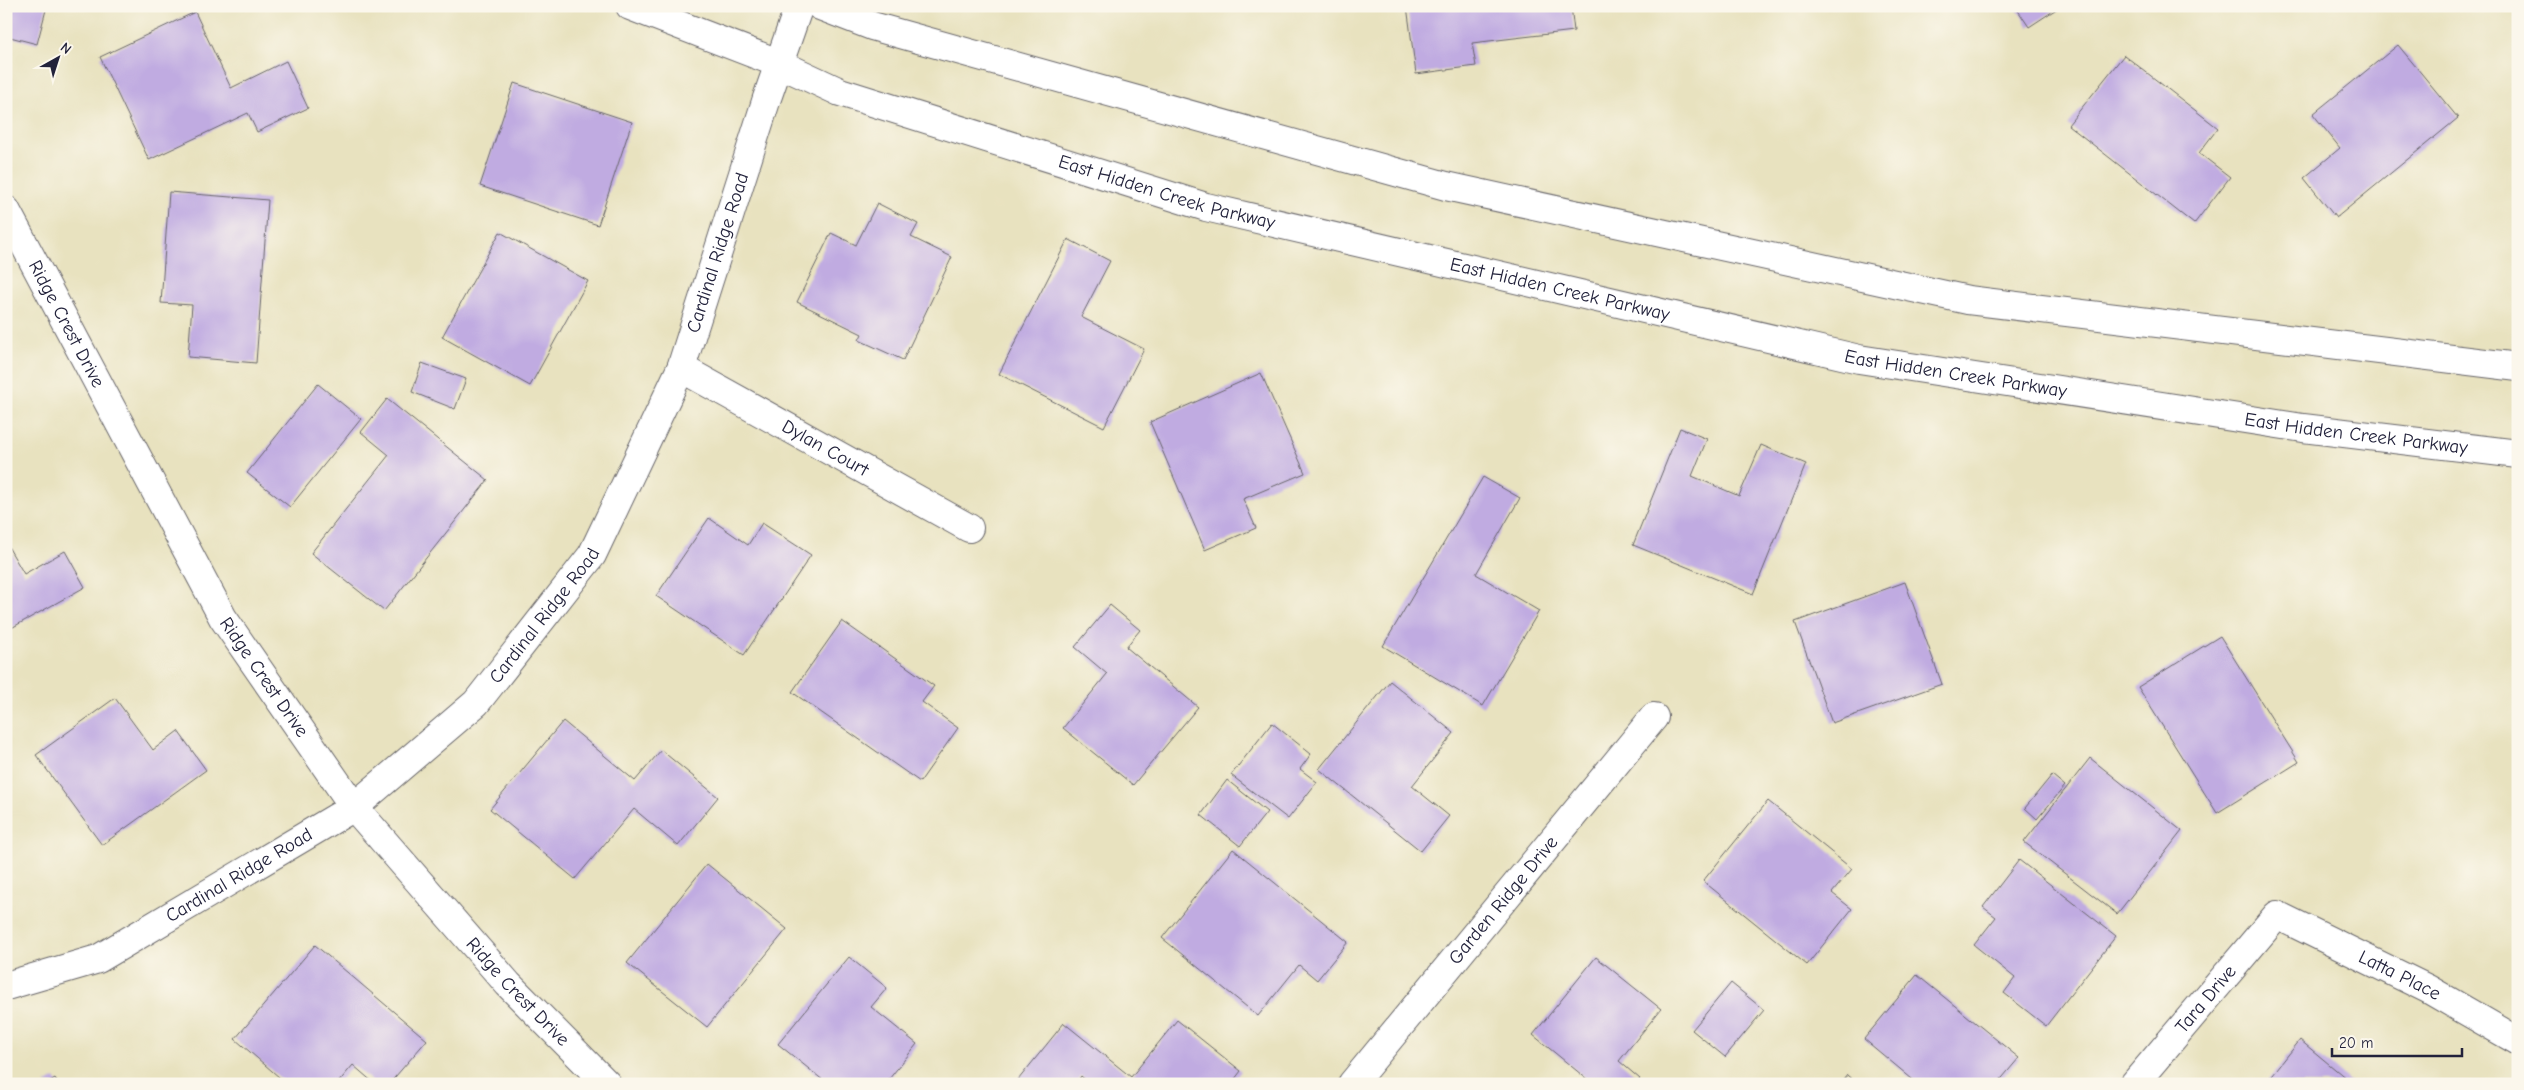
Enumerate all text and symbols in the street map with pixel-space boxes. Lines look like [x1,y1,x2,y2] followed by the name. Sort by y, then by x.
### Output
[32,32,82,82] north arrow
[57,39,75,58] text: N
[1056,150,1278,234] street label: East Hidden Creek Parkway
[682,170,753,335] street label: Cardinal Ridge Road
[1448,253,1672,326] street label: East Hidden Creek Parkway
[24,257,109,391] street label: Ridge Crest Drive
[1842,345,2069,402] street label: East Hidden Creek Parkway
[2243,408,2470,459] street label: East Hidden Creek Parkway
[778,415,873,481] street label: Dylan Court
[485,545,605,688] street label: Cardinal Ridge Road
[215,613,313,741] street label: Ridge Crest Drive
[162,823,316,927] street label: Cardinal Ridge Road
[1444,832,1562,969] street label: Garden Ridge Drive
[462,933,574,1050] street label: Ridge Crest Drive
[2355,946,2445,1005] street label: Latta Place
[2171,961,2241,1038] street label: Tara Drive
[2332,1025,2462,1057] scale bar
[2339,1034,2373,1052] text: 20 m

